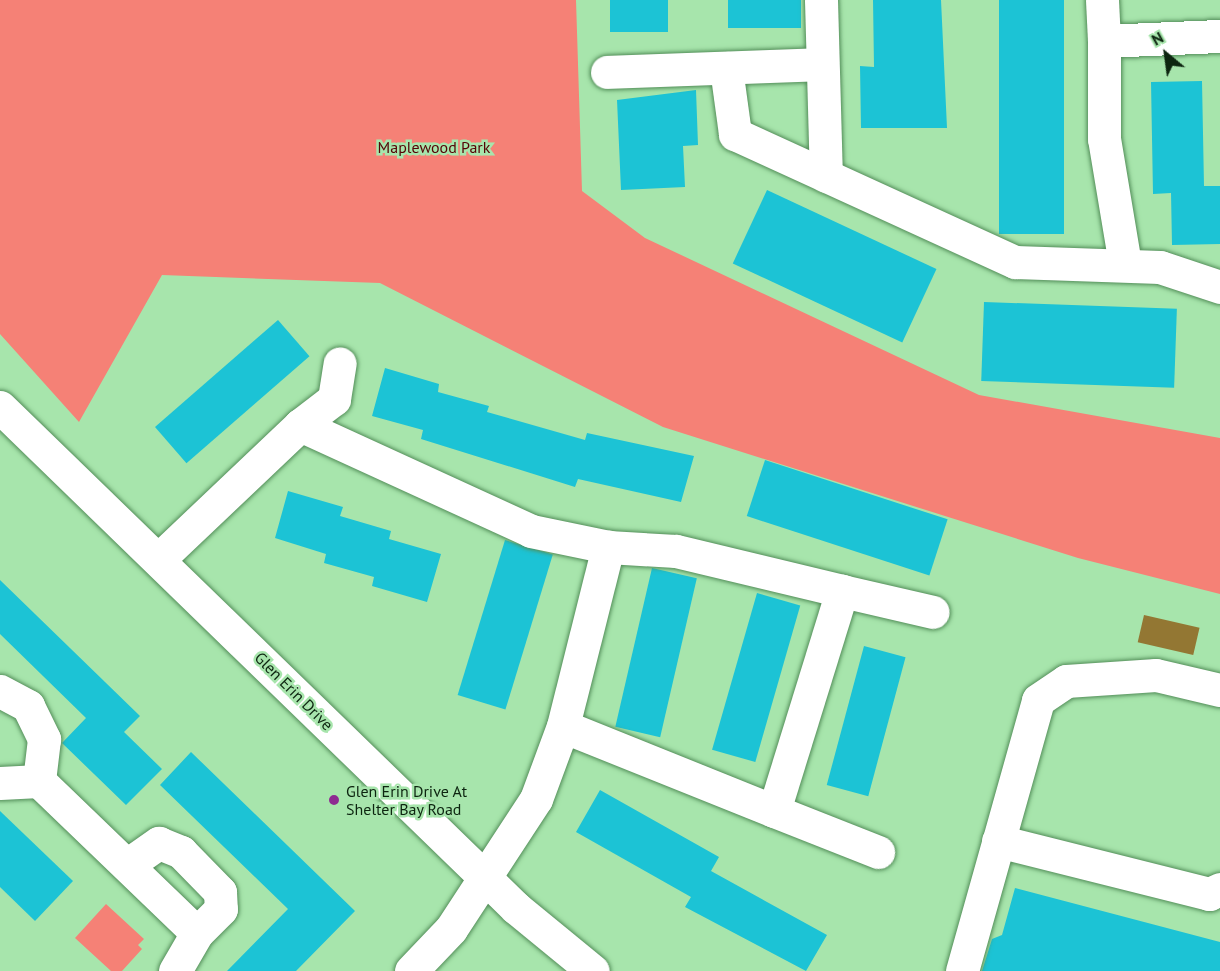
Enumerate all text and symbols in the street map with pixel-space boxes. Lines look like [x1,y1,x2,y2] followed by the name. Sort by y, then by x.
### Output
[1136,24,1196,84] north arrow
[1148,27,1167,50] text: N
[378,137,490,157] park label: Maplewood Park
[251,648,337,734] street label: Glen Erin Drive
[346,781,468,819] place label: Glen Erin Drive At Shelter Bay Road
[327,793,341,807] marker: Glen Erin Drive At Shelter Bay Road

